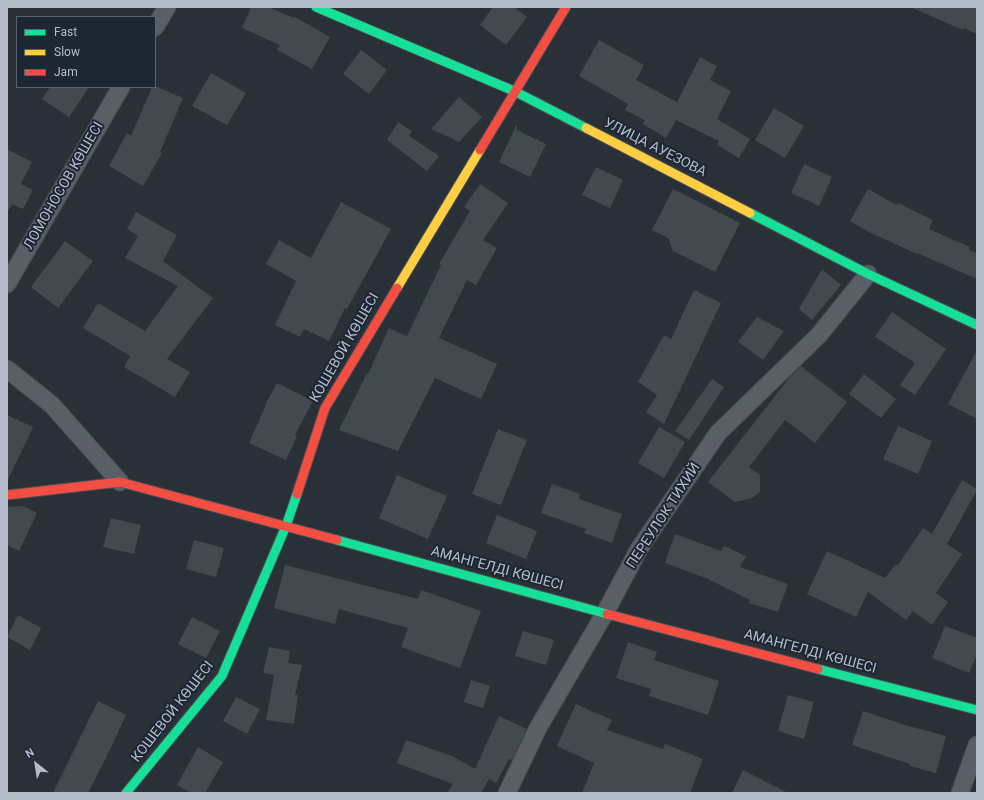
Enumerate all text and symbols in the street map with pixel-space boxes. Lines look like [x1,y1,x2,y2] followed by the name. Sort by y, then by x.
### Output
[16,16,156,88] legend
[54,25,77,39] text: Fast
[54,45,80,59] text: Slow
[54,65,78,79] text: Jam
[601,115,709,181] street label: УЛИЦА АУЕЗОВА
[21,119,107,253] street label: ЛОМОНОСОВ КӨШЕСІ
[307,290,383,406] street label: КОШЕВОЙ КӨШЕСІ
[624,460,704,572] street label: ПЕРЕУЛОК ТИХИЙ
[429,543,565,595] street label: АМАНГЕЛДІ КӨШЕСІ
[742,626,878,678] street label: АМАНГЕЛДІ КӨШЕСІ
[128,658,218,766] street label: КОШЕВОЙ КӨШЕСІ
[16,744,56,784] north arrow
[23,746,36,761] text: N

